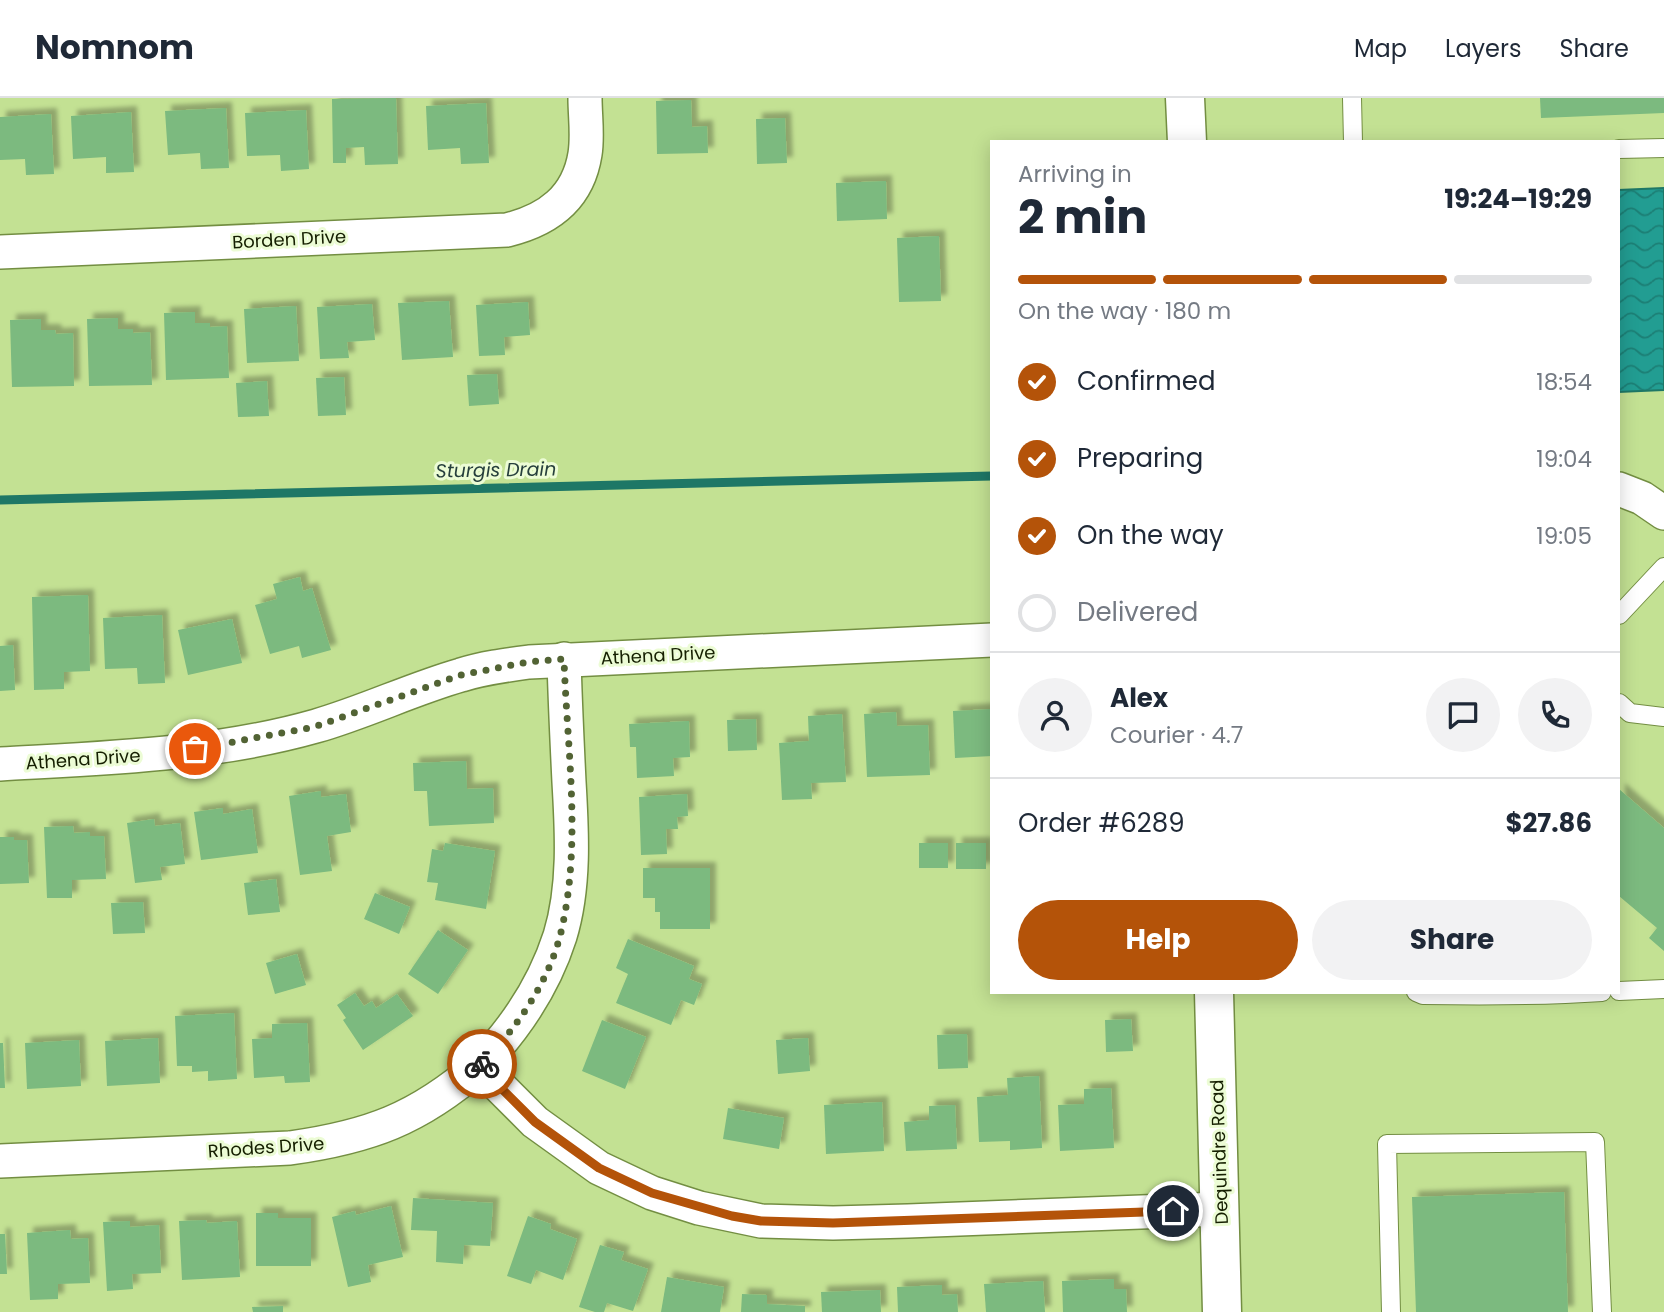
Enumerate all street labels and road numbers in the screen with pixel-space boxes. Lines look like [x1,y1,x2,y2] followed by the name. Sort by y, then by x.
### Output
[231,224,347,254] street label: Borden Drive
[600,640,716,670] street label: Athena Drive
[25,743,141,775] street label: Athena Drive
[1204,1079,1234,1225] street label: Dequindre Road
[207,1130,325,1164] street label: Rhodes Drive

